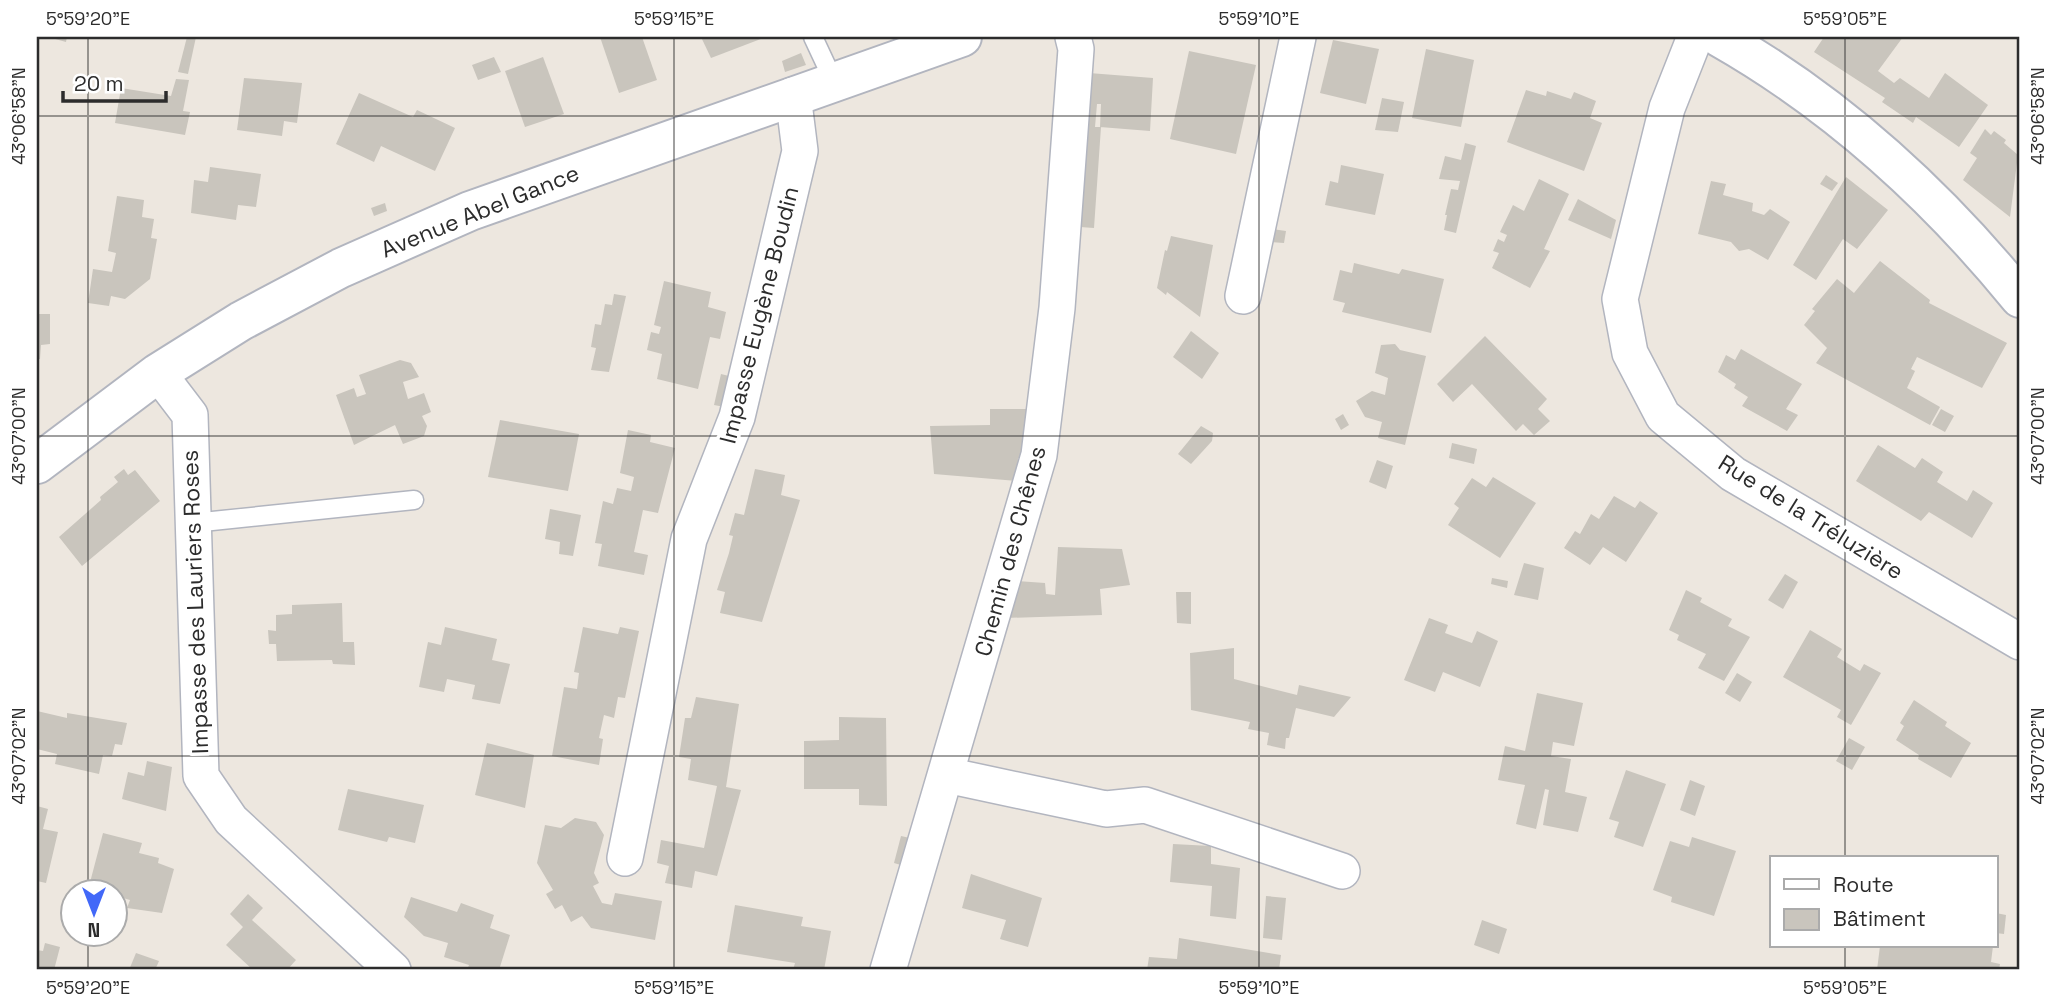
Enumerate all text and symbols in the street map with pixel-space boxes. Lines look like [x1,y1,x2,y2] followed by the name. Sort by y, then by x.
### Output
[46,7,130,30] text: 5°59'20"E
[634,7,714,30] text: 5°59'15"E
[1219,7,1299,30] text: 5°59'10"E
[1803,7,1887,30] text: 5°59'05"E
[63,60,166,104] scale bar
[7,67,30,165] text: 43°06'58"N
[2026,67,2049,165] text: 43°06'58"N
[74,70,124,97] text: 20 m
[376,158,584,264] street label: Avenue Abel Gance
[712,183,806,447] street label: Impasse Eugène Boudin
[7,387,30,485] text: 43°07'00"N
[2026,387,2049,485] text: 43°07'00"N
[967,442,1053,660] street label: Chemin des Chênes
[1713,448,1909,586] street label: Rue de la Tréluzière
[175,450,215,754] street label: Impasse des Lauriers Roses
[7,708,30,804] text: 43°07'02"N
[2026,708,2049,804] text: 43°07'02"N
[1770,856,1997,948] legend
[1833,871,1894,898] text: Route
[60,878,130,948] north arrow
[1833,905,1926,932] text: Bâtiment
[88,917,100,942] text: N
[46,976,130,999] text: 5°59'20"E
[634,976,714,999] text: 5°59'15"E
[1219,976,1299,999] text: 5°59'10"E
[1803,976,1887,999] text: 5°59'05"E

